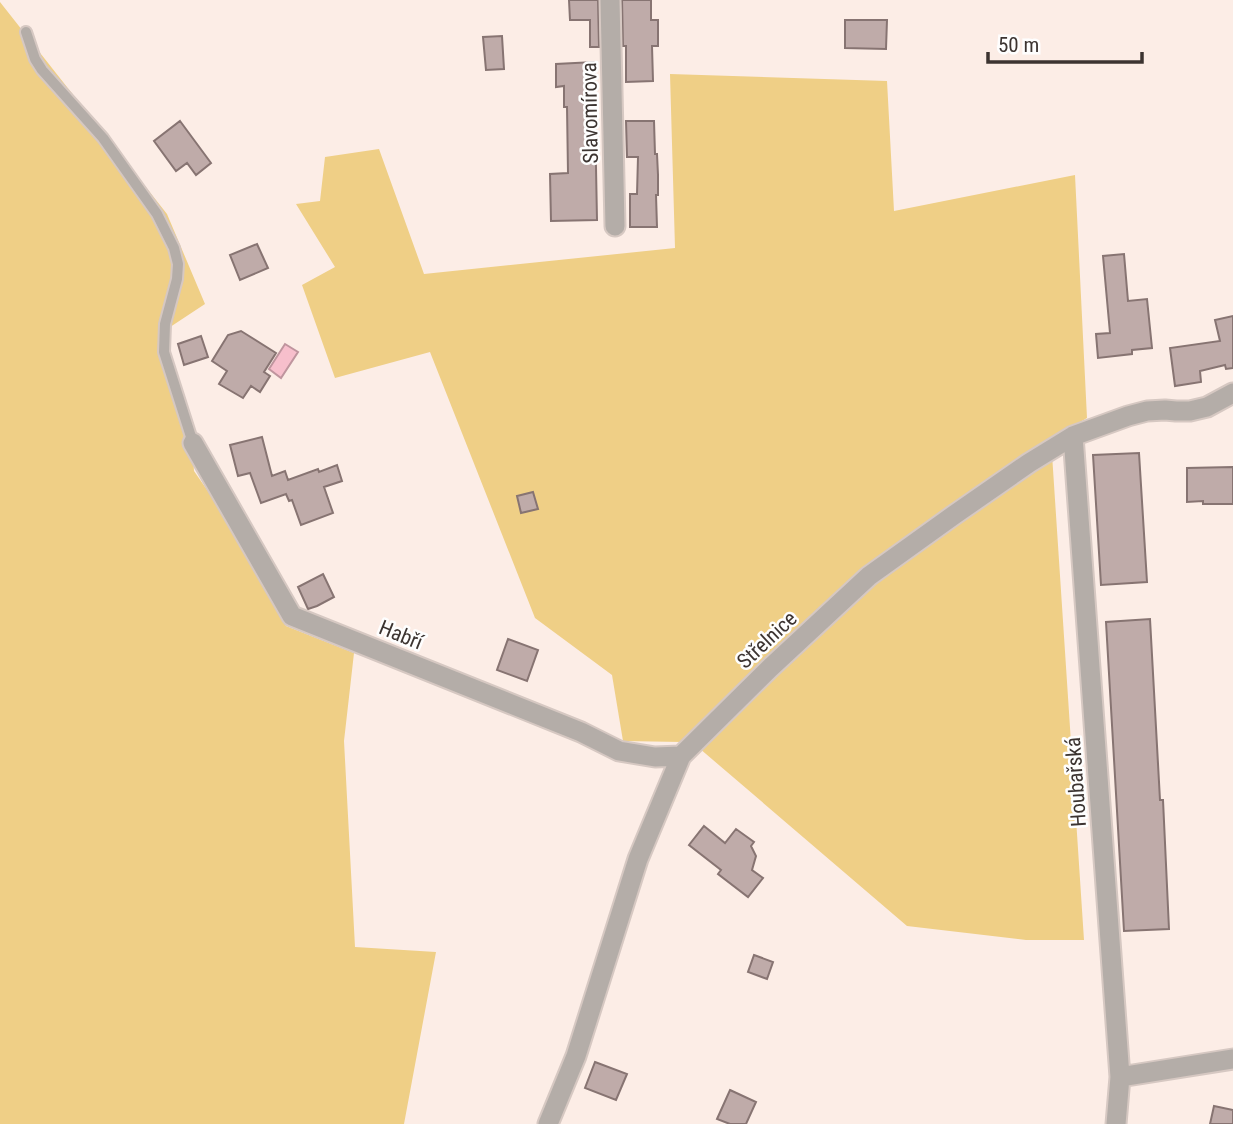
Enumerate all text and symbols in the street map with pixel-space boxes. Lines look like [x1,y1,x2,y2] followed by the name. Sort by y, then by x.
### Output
[988,21,1142,65] scale bar
[998,33,1039,57] text: 50 m
[577,62,603,164] street label: Slavomírova
[732,606,802,674] street label: Střelnice
[376,615,427,655] street label: Habří
[1061,736,1091,828] street label: Houbařská

